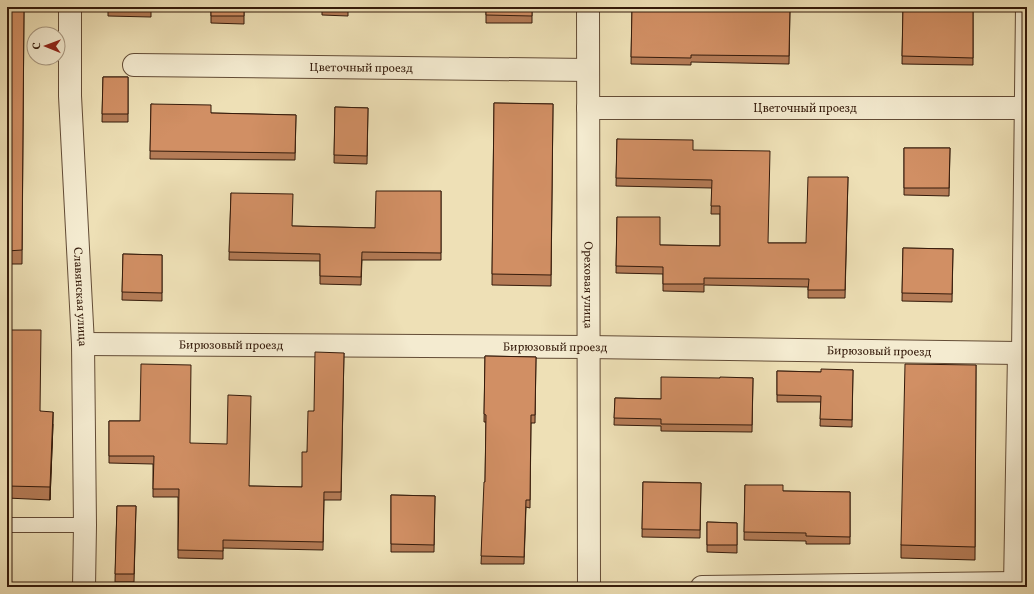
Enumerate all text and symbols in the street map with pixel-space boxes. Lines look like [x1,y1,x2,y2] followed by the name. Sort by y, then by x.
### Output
[26,26,66,66] north arrow
[30,42,45,50] text: С
[309,60,413,77] street label: Цветочный проезд
[753,101,857,117] street label: Цветочный проезд
[579,241,596,329] street label: Ореховая улица
[69,247,90,347] street label: Славянская улица
[179,338,284,354] street label: Бирюзовый проезд
[503,339,608,356] street label: Бирюзовый проезд
[827,343,932,361] street label: Бирюзовый проезд

